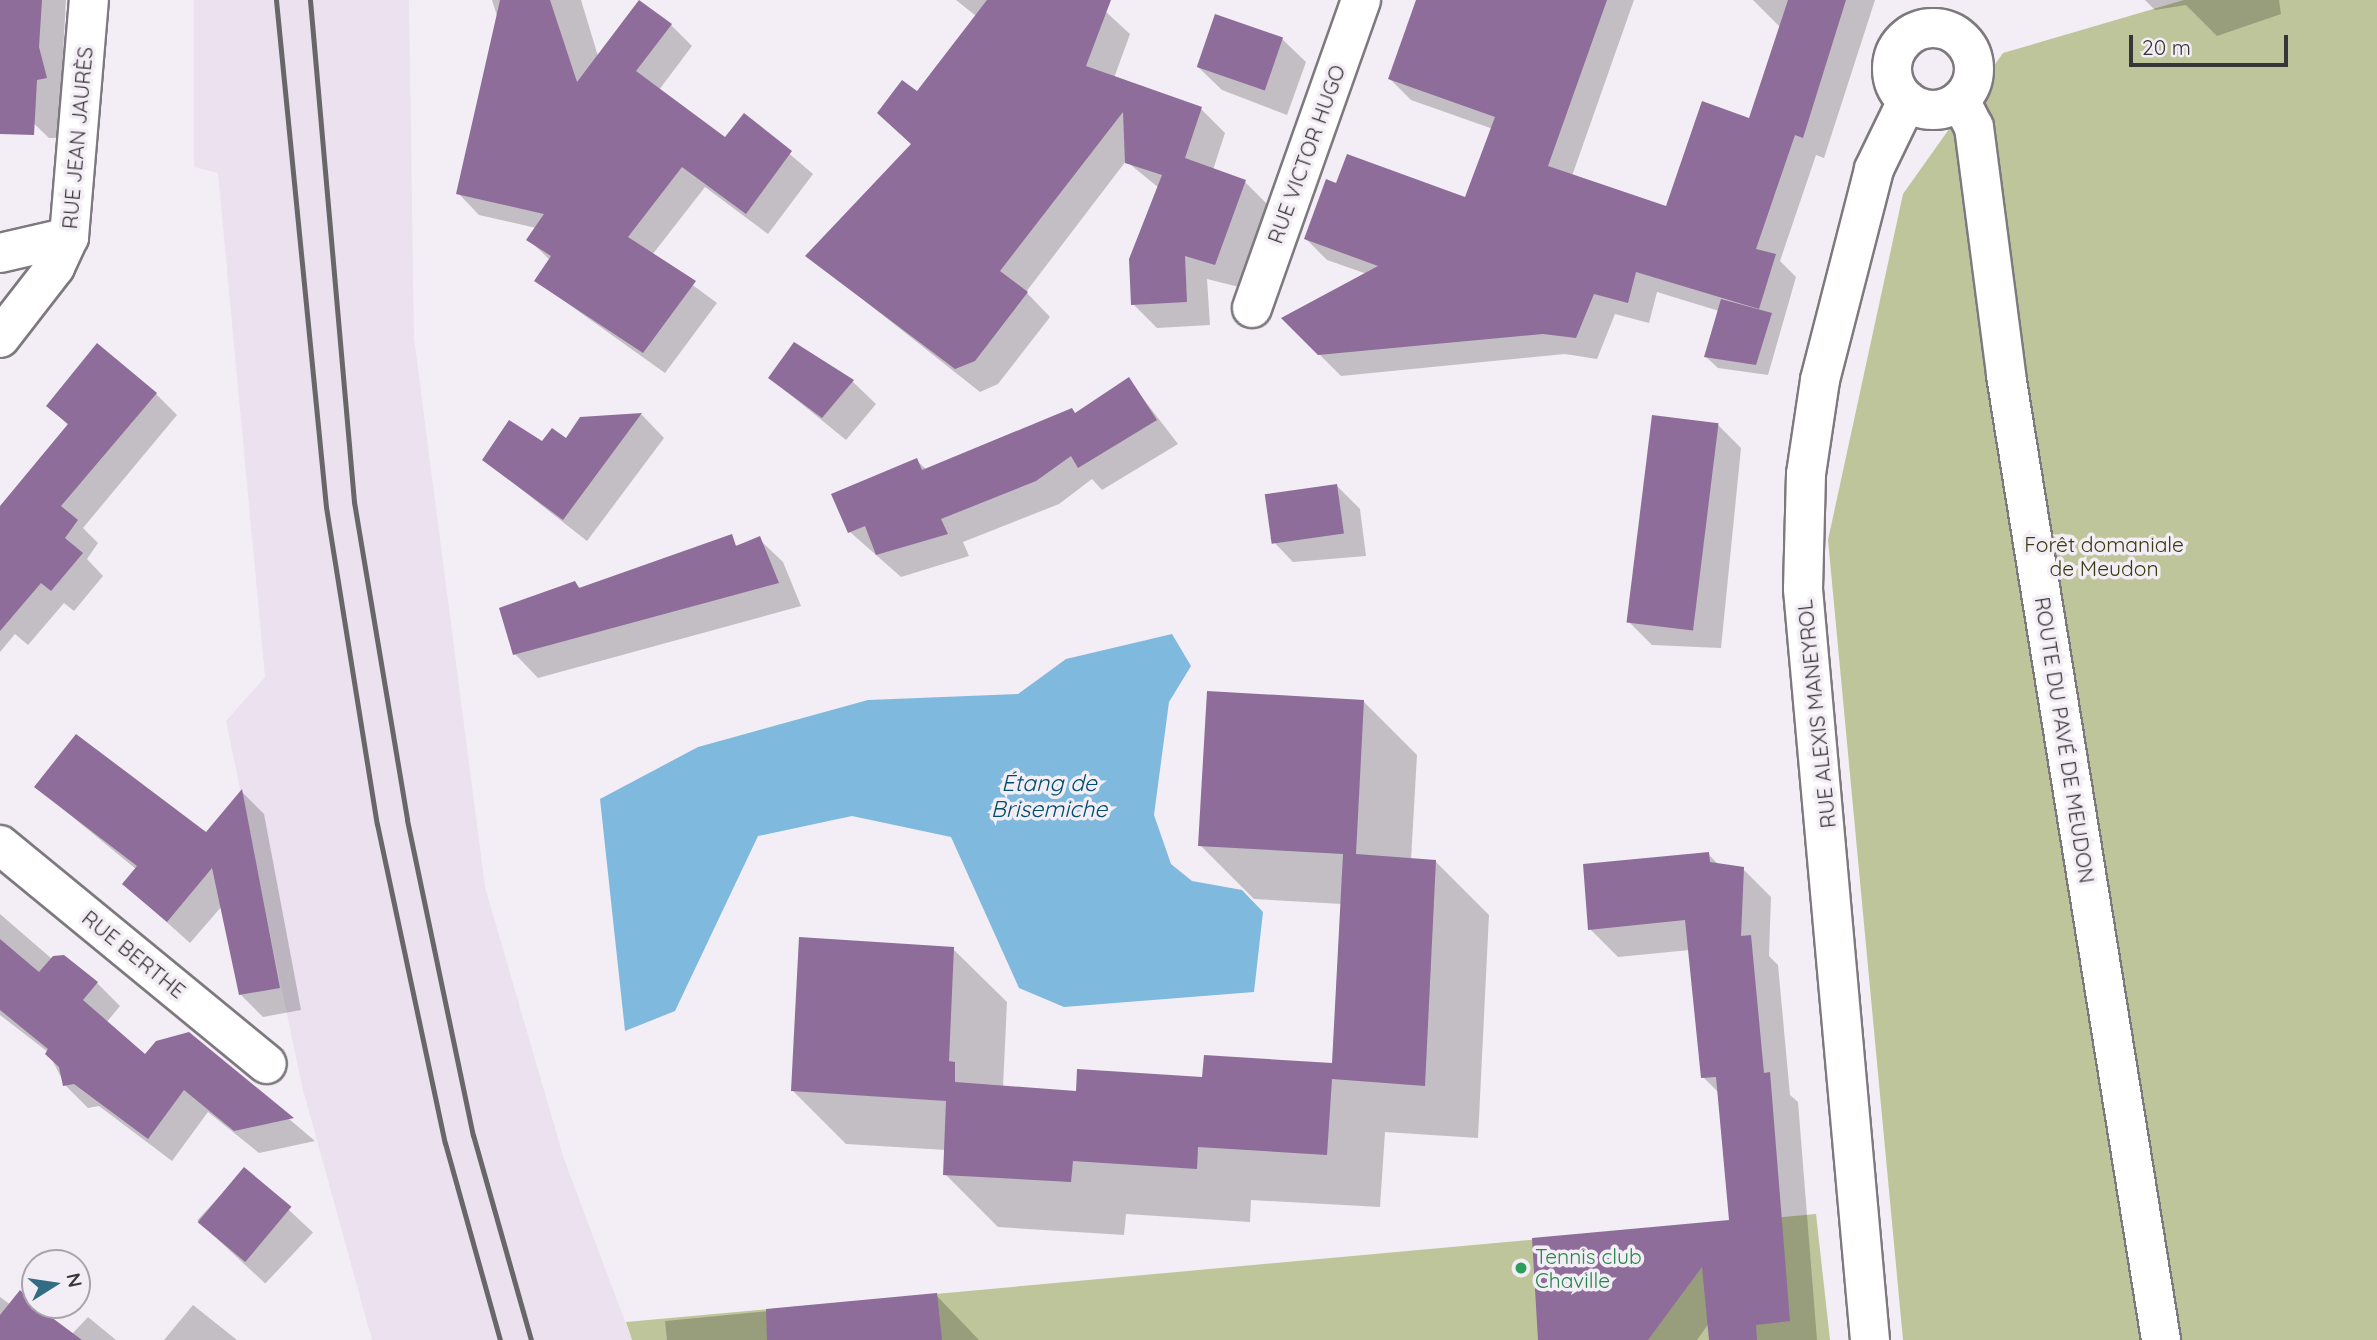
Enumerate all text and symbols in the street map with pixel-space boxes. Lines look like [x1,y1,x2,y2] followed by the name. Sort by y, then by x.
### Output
[2132,21,2291,65] scale bar
[2142,34,2191,60] text: 20 m
[56,46,98,230] street label: RUE JEAN JAURÈS
[1262,61,1350,247] street label: RUE VICTOR HUGO
[2024,531,2184,581] park label: Forêt domaniale de Meudon
[2030,595,2100,885] street label: ROUTE DU PAVÉ DE MEUDON
[1791,598,1841,830] street label: RUE ALEXIS MANEYROL
[991,769,1107,823] water label: Étang de Brisemiche
[77,905,191,1003] street label: RUE BERTHE
[1535,1243,1642,1293] place label: Tennis club Chaville
[21,1249,91,1319] north arrow
[1513,1260,1529,1276] marker: Tennis club Chaville
[61,1271,88,1289] text: N

